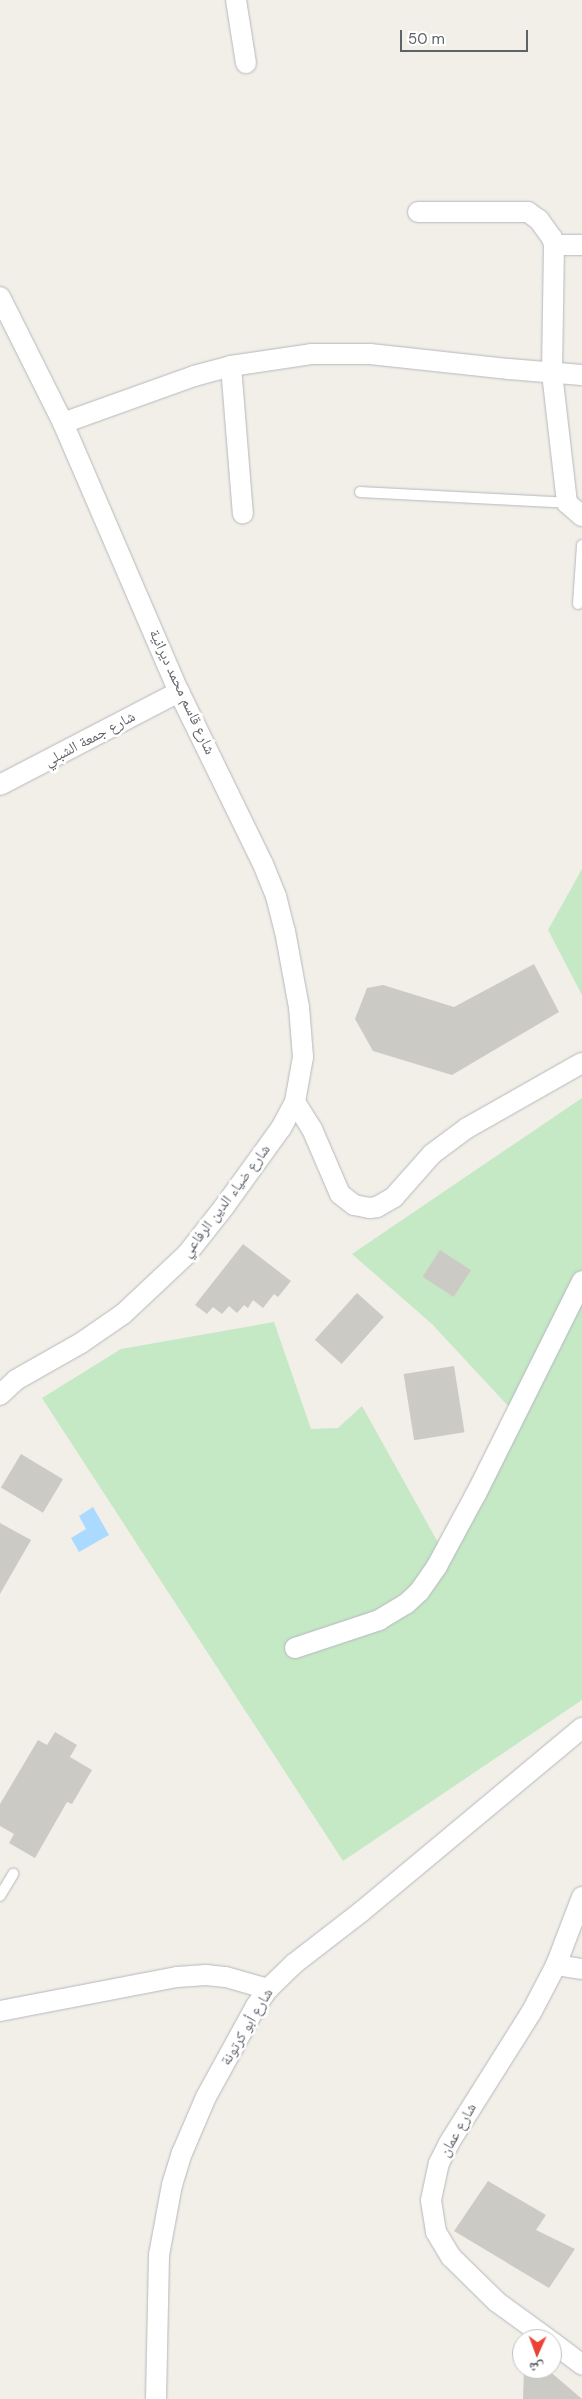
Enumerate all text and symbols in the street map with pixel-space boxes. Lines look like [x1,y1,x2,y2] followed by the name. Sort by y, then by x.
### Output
[402,20,530,52] scale bar
[408,29,445,49] text: 50 m
[145,627,219,757] street label: شارع قاسم محمد ديرانية
[42,708,138,770] street label: شارع جمعة الشبلي
[178,1141,274,1261] street label: شارع ضياء الدين الرفاعي
[217,1985,277,2069] street label: شارع أبو كرتونة
[435,2100,481,2160] street label: شارع عمان
[512,2329,562,2379] north arrow
[529,2359,544,2377] text: ش

